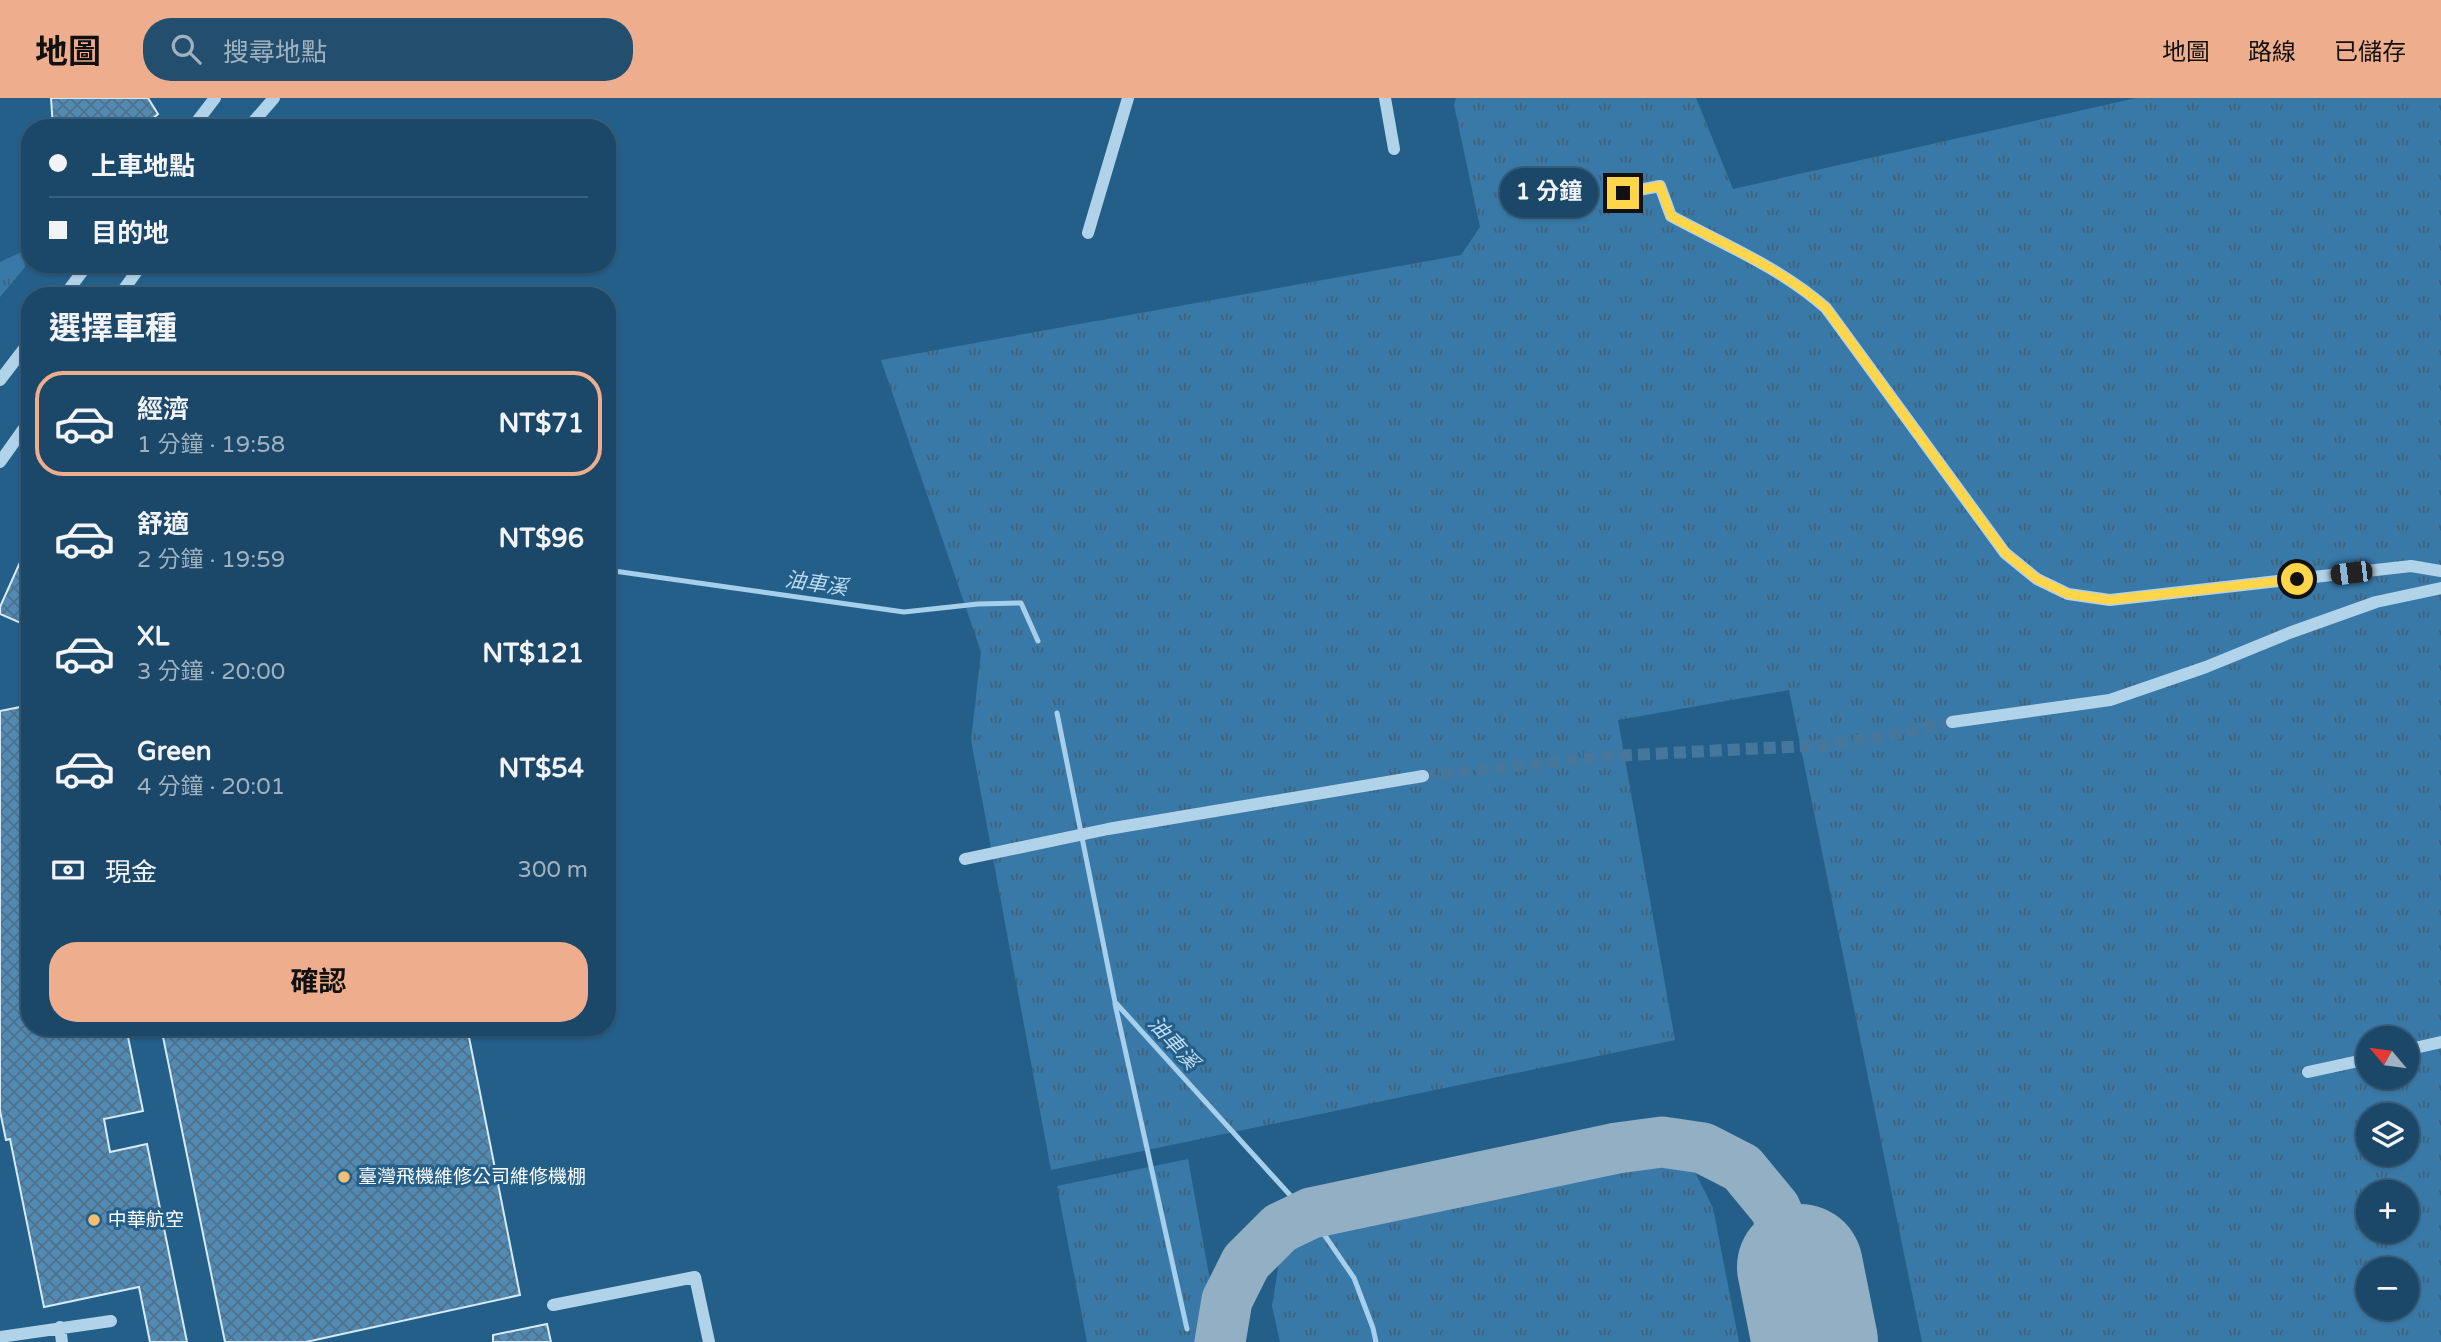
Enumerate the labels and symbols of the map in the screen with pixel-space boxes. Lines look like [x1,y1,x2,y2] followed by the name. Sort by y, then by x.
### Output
[1500,168,1598,217] callout: 1 分鐘
[1607,177,1639,209] route end
[2329,560,2374,586] car
[2281,563,2313,595] route start
[783,567,852,601] water label: 油車溪
[1143,1011,1205,1077] water label: 油車溪
[2356,1026,2418,1088] north arrow
[358,1166,586,1188] place label: 臺灣飛機維修公司維修機棚
[336,1169,352,1185] marker: 臺灣飛機維修公司維修機棚
[108,1209,184,1231] place label: 中華航空
[86,1212,102,1228] marker: 中華航空

